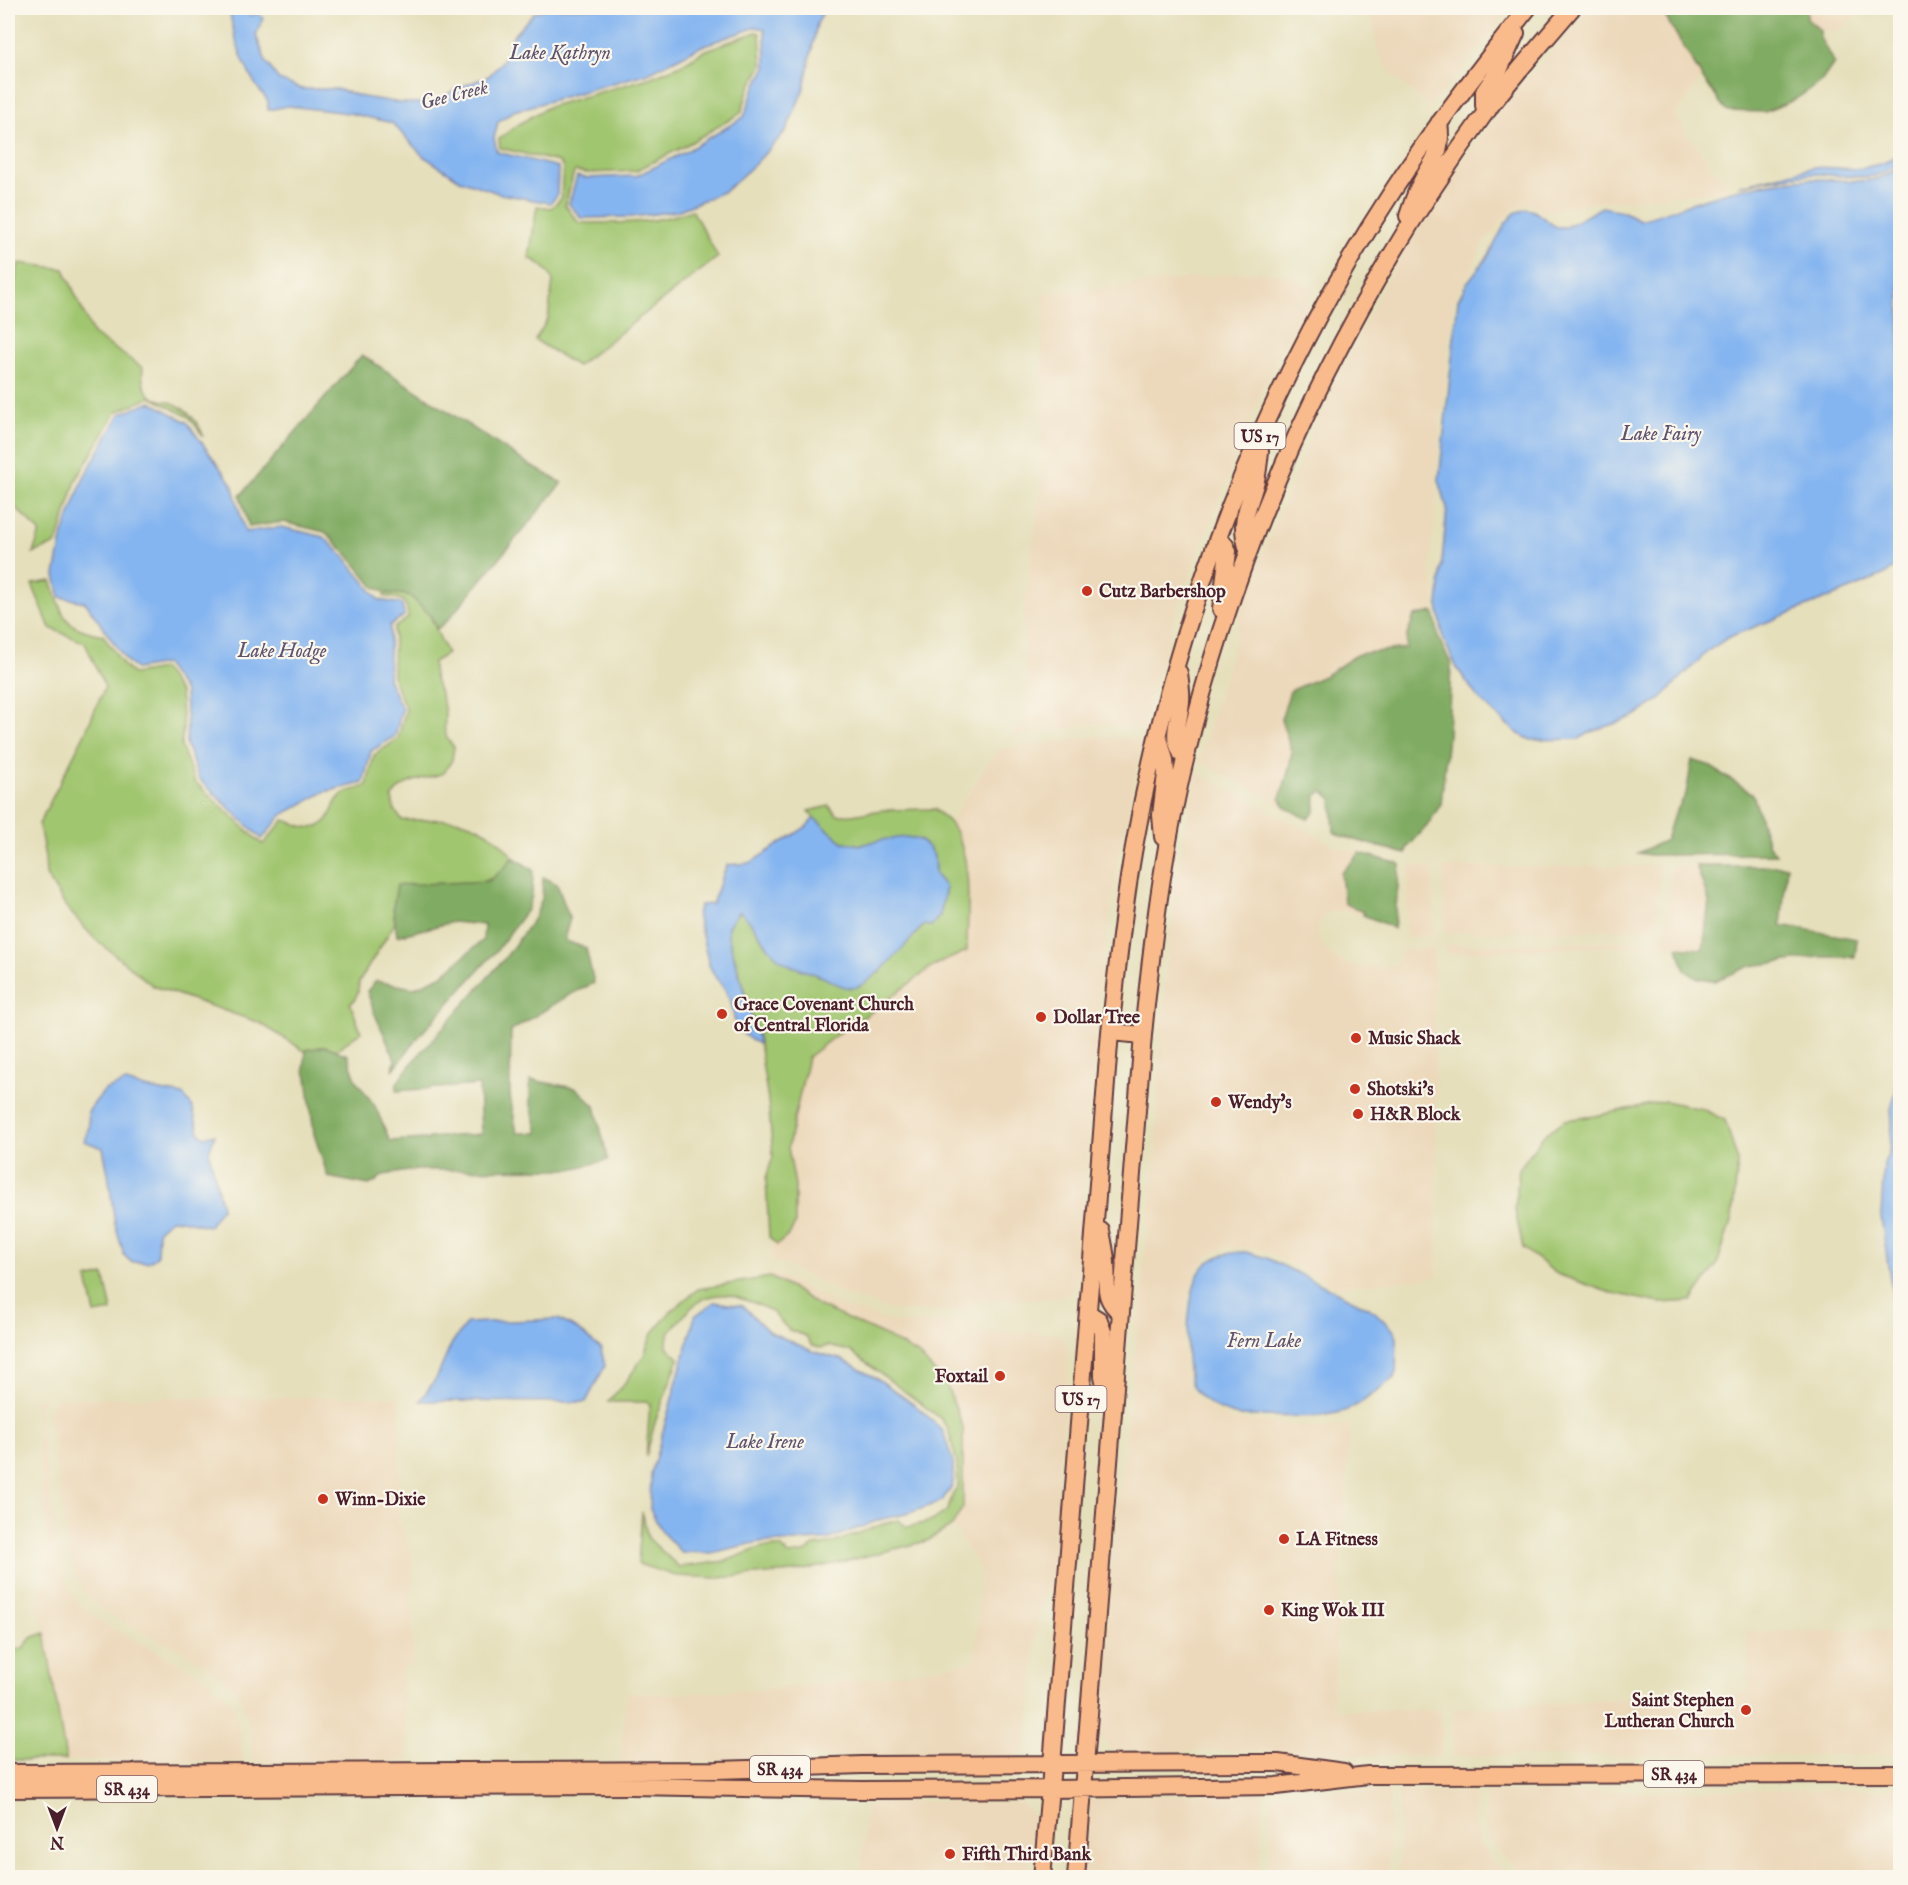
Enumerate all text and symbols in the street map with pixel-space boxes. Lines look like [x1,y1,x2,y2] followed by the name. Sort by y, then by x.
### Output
[508,41,611,66] water label: Lake Kathryn
[418,75,491,116] water label: Gee Creek
[1620,422,1702,447] water label: Lake Fairy
[1234,423,1286,449] road number: US 17
[1099,581,1226,604] place label: Cutz Barbershop
[1080,584,1094,598] marker: Cutz Barbershop
[237,639,327,665] water label: Lake Hodge
[734,994,914,1038] place label: Grace Covenant Church of Central Florida
[715,1007,729,1021] marker: Grace Covenant Church of Central Florida
[1053,1007,1141,1030] place label: Dollar Tree
[1034,1010,1048,1024] marker: Dollar Tree
[1368,1028,1462,1051] place label: Music Shack
[1349,1031,1363,1045] marker: Music Shack
[1367,1079,1434,1102] place label: Shotski's
[1348,1082,1362,1096] marker: Shotski's
[1227,1092,1292,1115] place label: Wendy's
[1209,1095,1223,1109] marker: Wendy's
[1370,1104,1462,1127] place label: H&R Block
[1351,1107,1365,1121] marker: H&R Block
[1227,1329,1302,1354] water label: Fern Lake
[935,1366,989,1389] place label: Foxtail
[993,1369,1007,1383] marker: Foxtail
[1056,1386,1106,1412] road number: US 17
[725,1430,804,1455] water label: Lake Irene
[334,1489,426,1512] place label: Winn-Dixie
[316,1492,330,1506] marker: Winn-Dixie
[1296,1529,1378,1552] place label: LA Fitness
[1277,1532,1291,1546] marker: LA Fitness
[1281,1600,1385,1623] place label: King Wok III
[1262,1603,1276,1617] marker: King Wok III
[1604,1690,1734,1734] place label: Saint Stephen Lutheran Church
[1739,1703,1753,1717] marker: Saint Stephen Lutheran Church
[750,1756,810,1782] road number: SR 434
[1644,1761,1704,1787] road number: SR 434
[97,1776,157,1802] road number: SR 434
[27,1798,87,1858] north arrow
[50,1831,65,1851] text: N
[962,1844,1092,1867] place label: Fifth Third Bank
[943,1847,957,1861] marker: Fifth Third Bank

